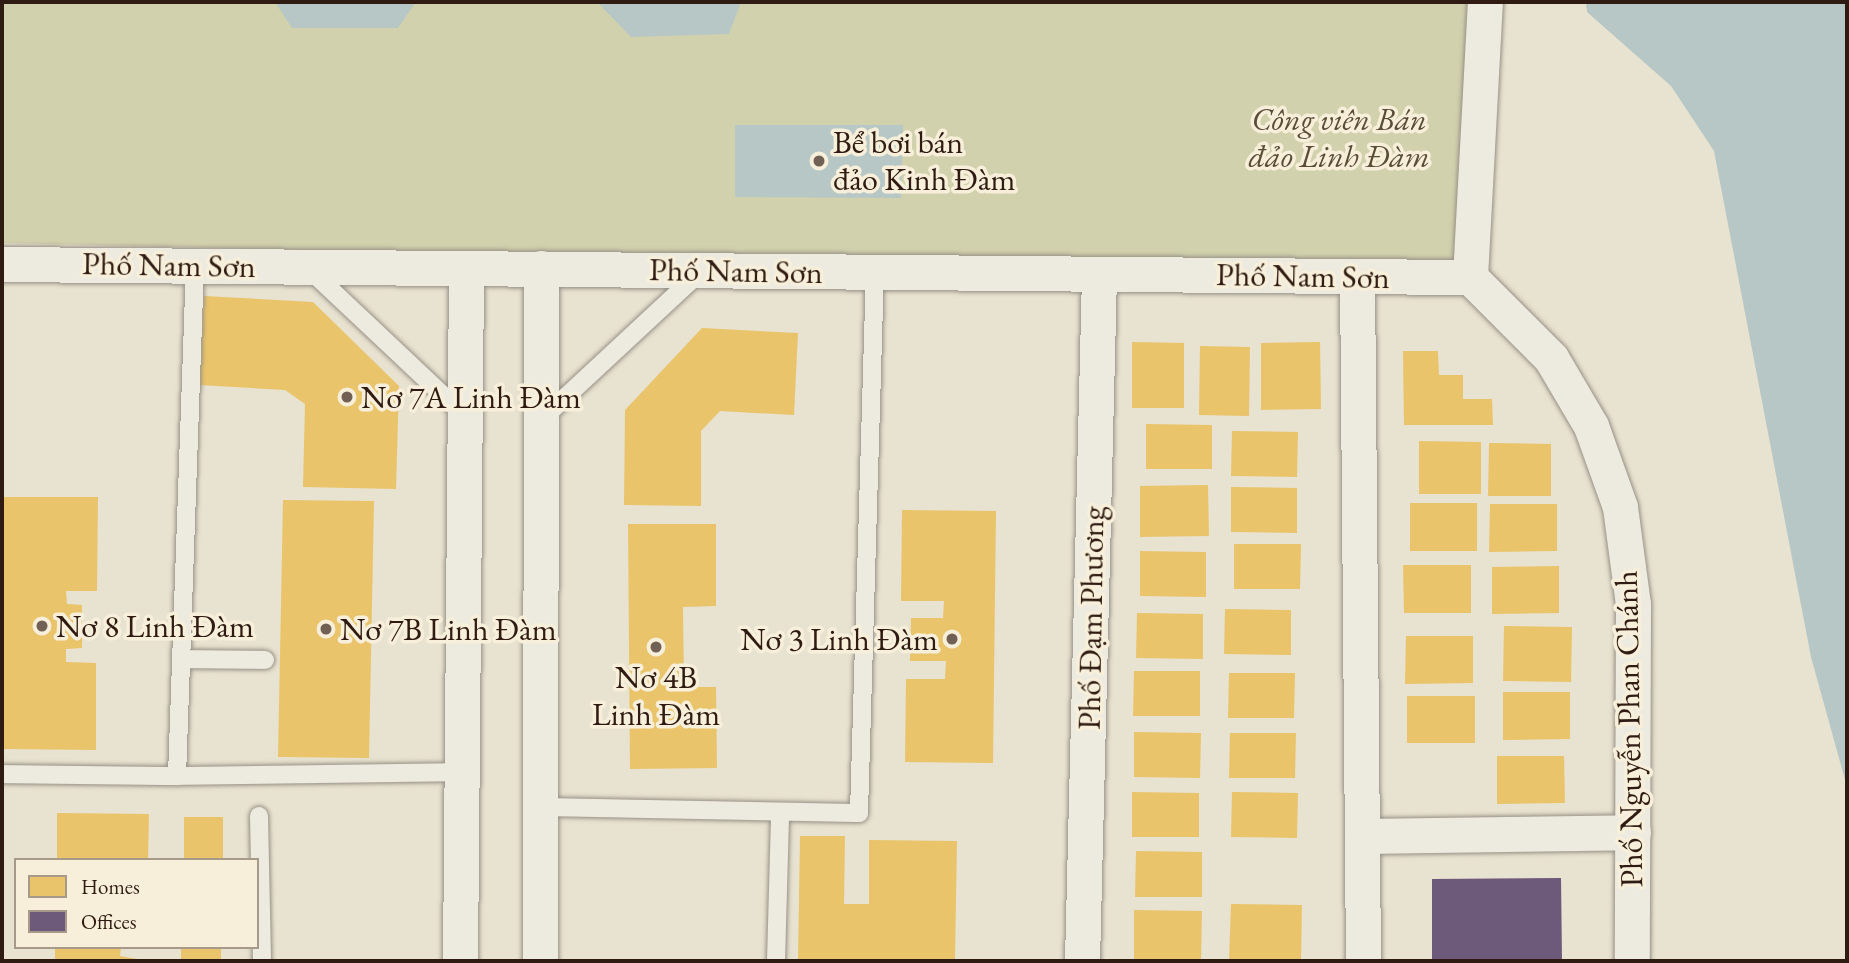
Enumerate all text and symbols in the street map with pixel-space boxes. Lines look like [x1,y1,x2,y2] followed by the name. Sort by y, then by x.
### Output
[1248,101,1430,176] park label: Công viên Bán đảo Linh Đàm
[833,124,1015,199] place label: Bể bơi bán đảo Kinh Đàm
[811,153,827,169] marker: Bể bơi bán đảo Kinh Đàm
[82,244,256,286] street label: Phố Nam Sơn
[649,250,823,292] street label: Phố Nam Sơn
[1216,255,1390,297] street label: Phố Nam Sơn
[361,378,581,416] place label: Nơ 7A Linh Đàm
[339,389,355,405] marker: Nơ 7A Linh Đàm
[1070,506,1112,730] street label: Phố Đạm Phương
[1607,570,1651,888] street label: Phố Nguyễn Phan Chánh
[56,607,254,645] place label: Nơ 8 Linh Đàm
[340,610,557,648] place label: Nơ 7B Linh Đàm
[34,618,50,634] marker: Nơ 8 Linh Đàm
[740,620,938,658] place label: Nơ 3 Linh Đàm
[318,621,334,637] marker: Nơ 7B Linh Đàm
[944,631,960,647] marker: Nơ 3 Linh Đàm
[648,639,664,655] marker: Nơ 4B Linh Đàm
[592,659,720,734] place label: Nơ 4B Linh Đàm
[14,858,259,949] legend
[81,873,140,900] text: Homes
[81,908,136,935] text: Offices

